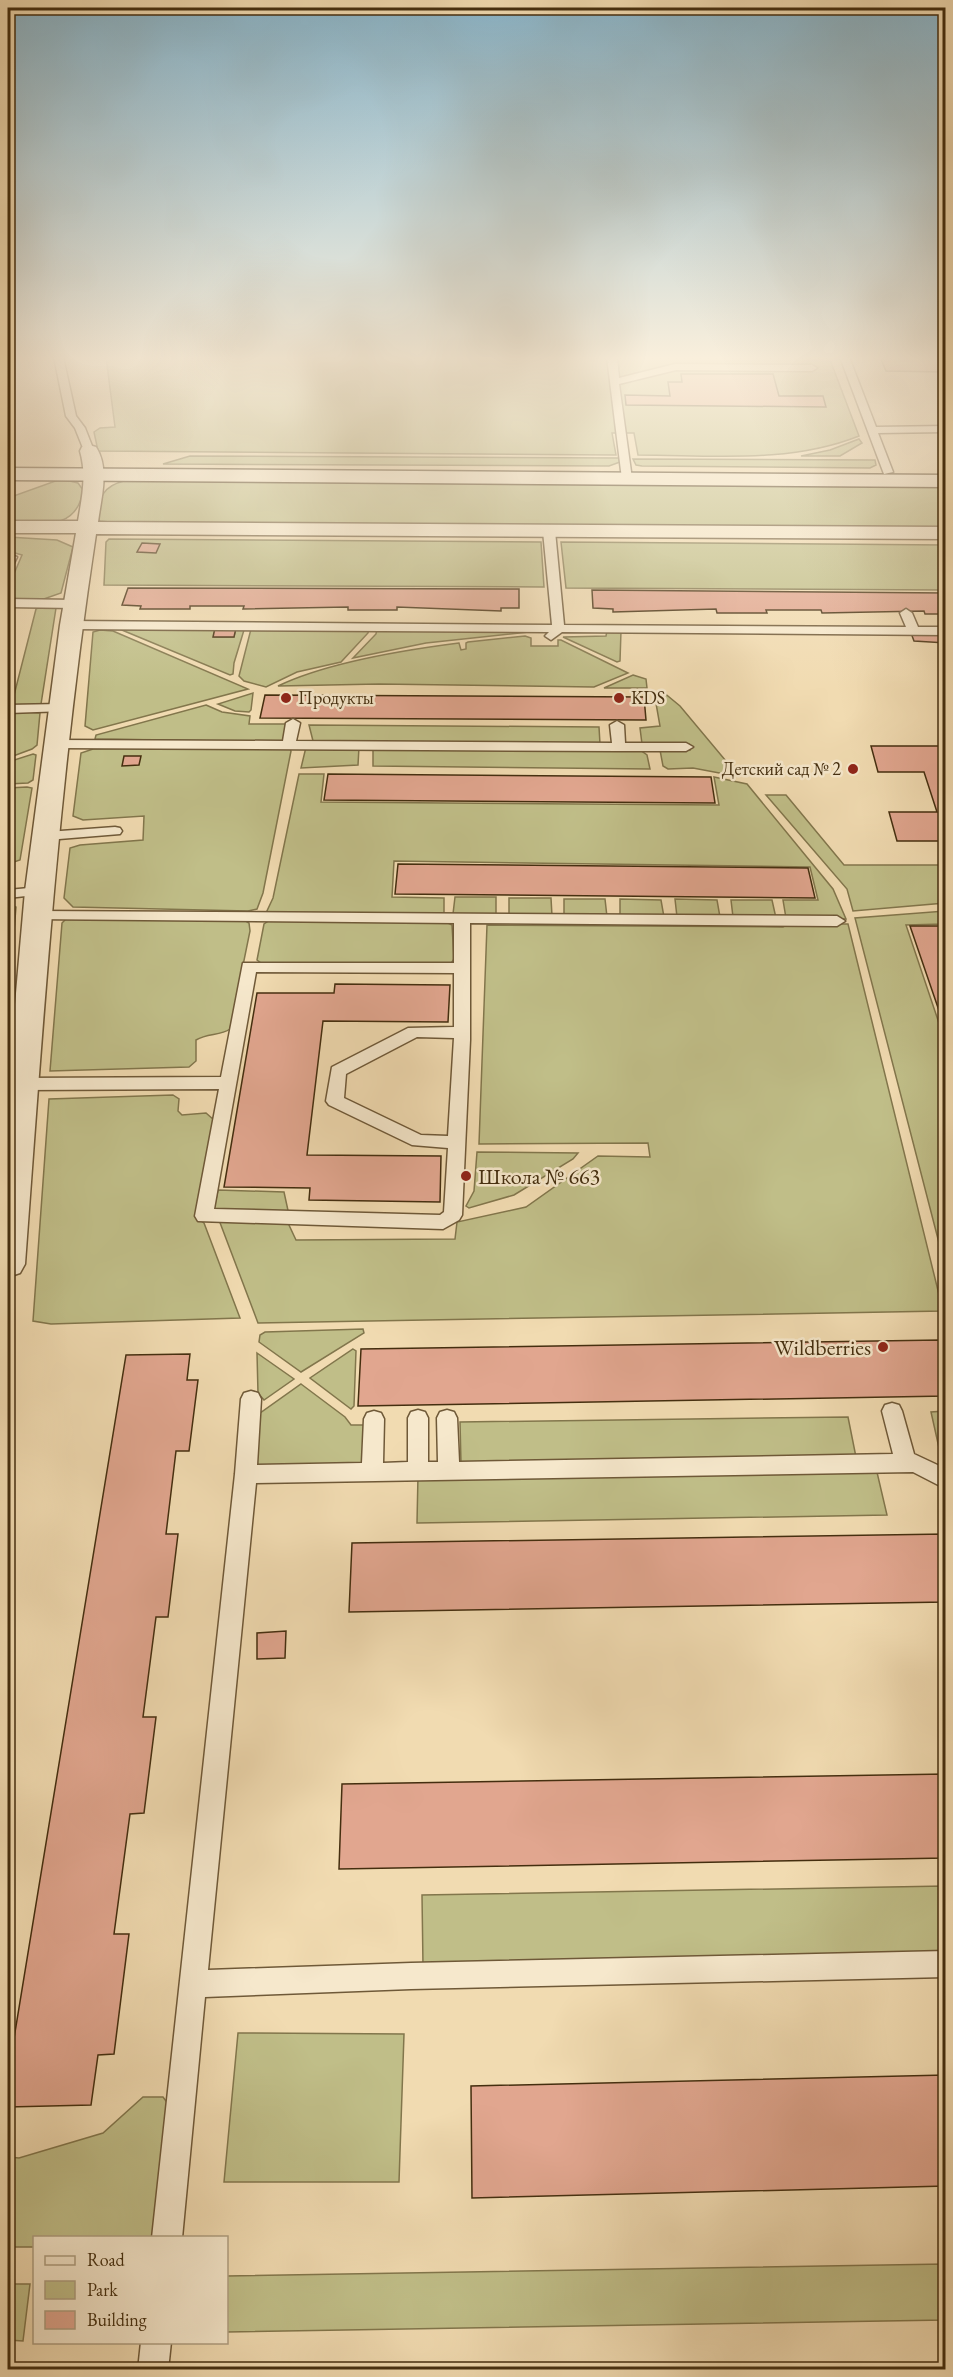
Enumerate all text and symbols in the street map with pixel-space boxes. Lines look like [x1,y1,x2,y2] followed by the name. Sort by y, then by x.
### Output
[298,686,374,709] place label: Продукты
[631,686,665,709] place label: KDS
[279,691,293,705] marker: Продукты
[612,691,626,705] marker: KDS
[722,757,841,780] place label: Детский сад № 2
[846,762,860,776] marker: Детский сад № 2
[478,1162,600,1191] place label: Школа № 663
[459,1169,473,1183] marker: Школа № 663
[774,1333,871,1362] place label: Wildberries
[876,1340,890,1354] marker: Wildberries
[33,2236,228,2344] legend
[87,2248,126,2271] text: Road
[87,2278,118,2301] text: Park
[87,2308,147,2331] text: Building

